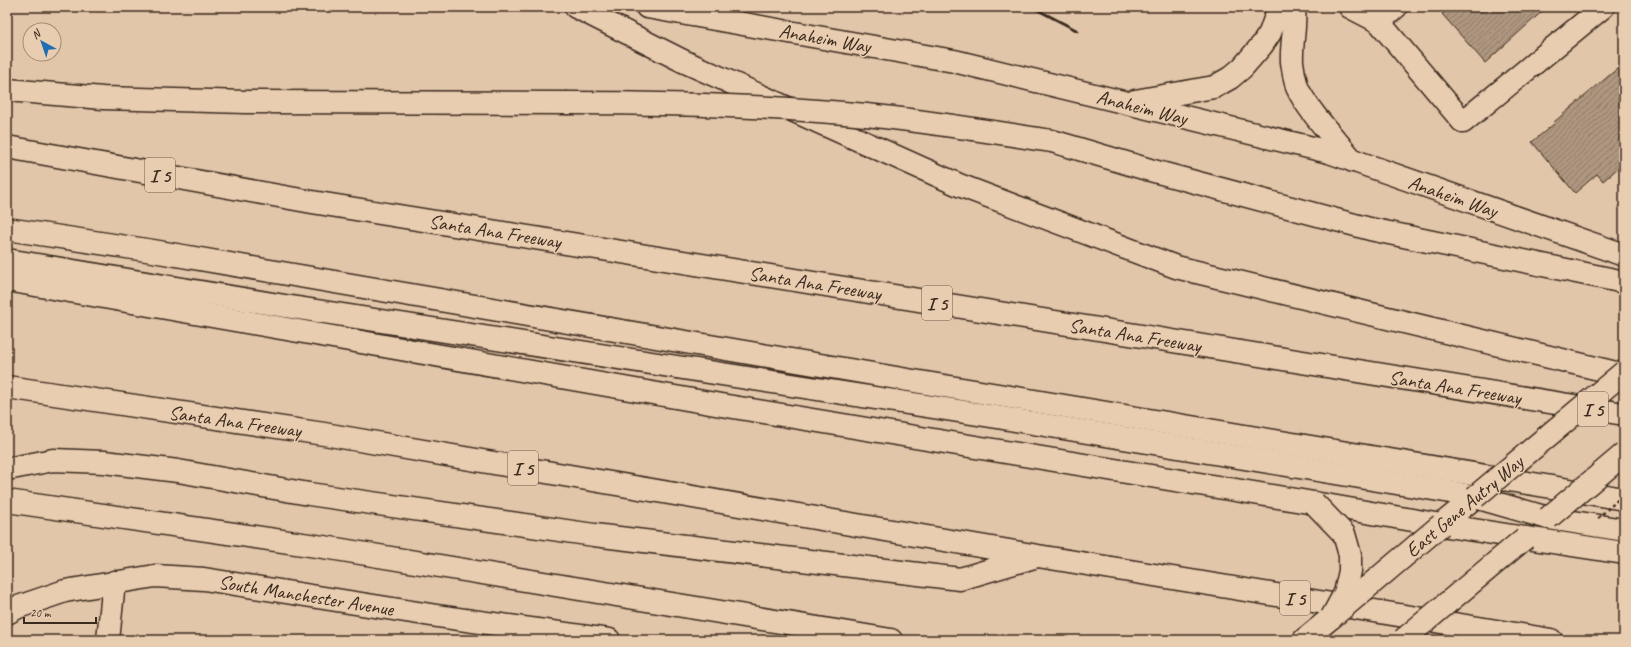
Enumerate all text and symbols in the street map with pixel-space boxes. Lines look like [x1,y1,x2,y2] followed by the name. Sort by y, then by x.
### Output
[777,18,875,59] street label: Anaheim Way
[22,22,62,62] north arrow
[28,25,44,42] text: N
[1094,84,1192,131] street label: Anaheim Way
[145,158,175,192] road number: I 5
[1405,170,1503,224] street label: Anaheim Way
[427,209,565,255] street label: Santa Ana Freeway
[747,261,885,307] street label: Santa Ana Freeway
[922,286,952,320] road number: I 5
[1067,313,1205,359] street label: Santa Ana Freeway
[1387,365,1525,411] street label: Santa Ana Freeway
[1578,392,1608,426] road number: I 5
[167,400,305,443] street label: Santa Ana Freeway
[1400,448,1530,563] street label: East Gene Autry Way
[508,451,538,485] road number: I 5
[217,569,397,622] street label: South Manchester Avenue
[1280,581,1310,615] road number: I 5
[24,599,96,625] scale bar
[30,605,52,621] text: 20 m

